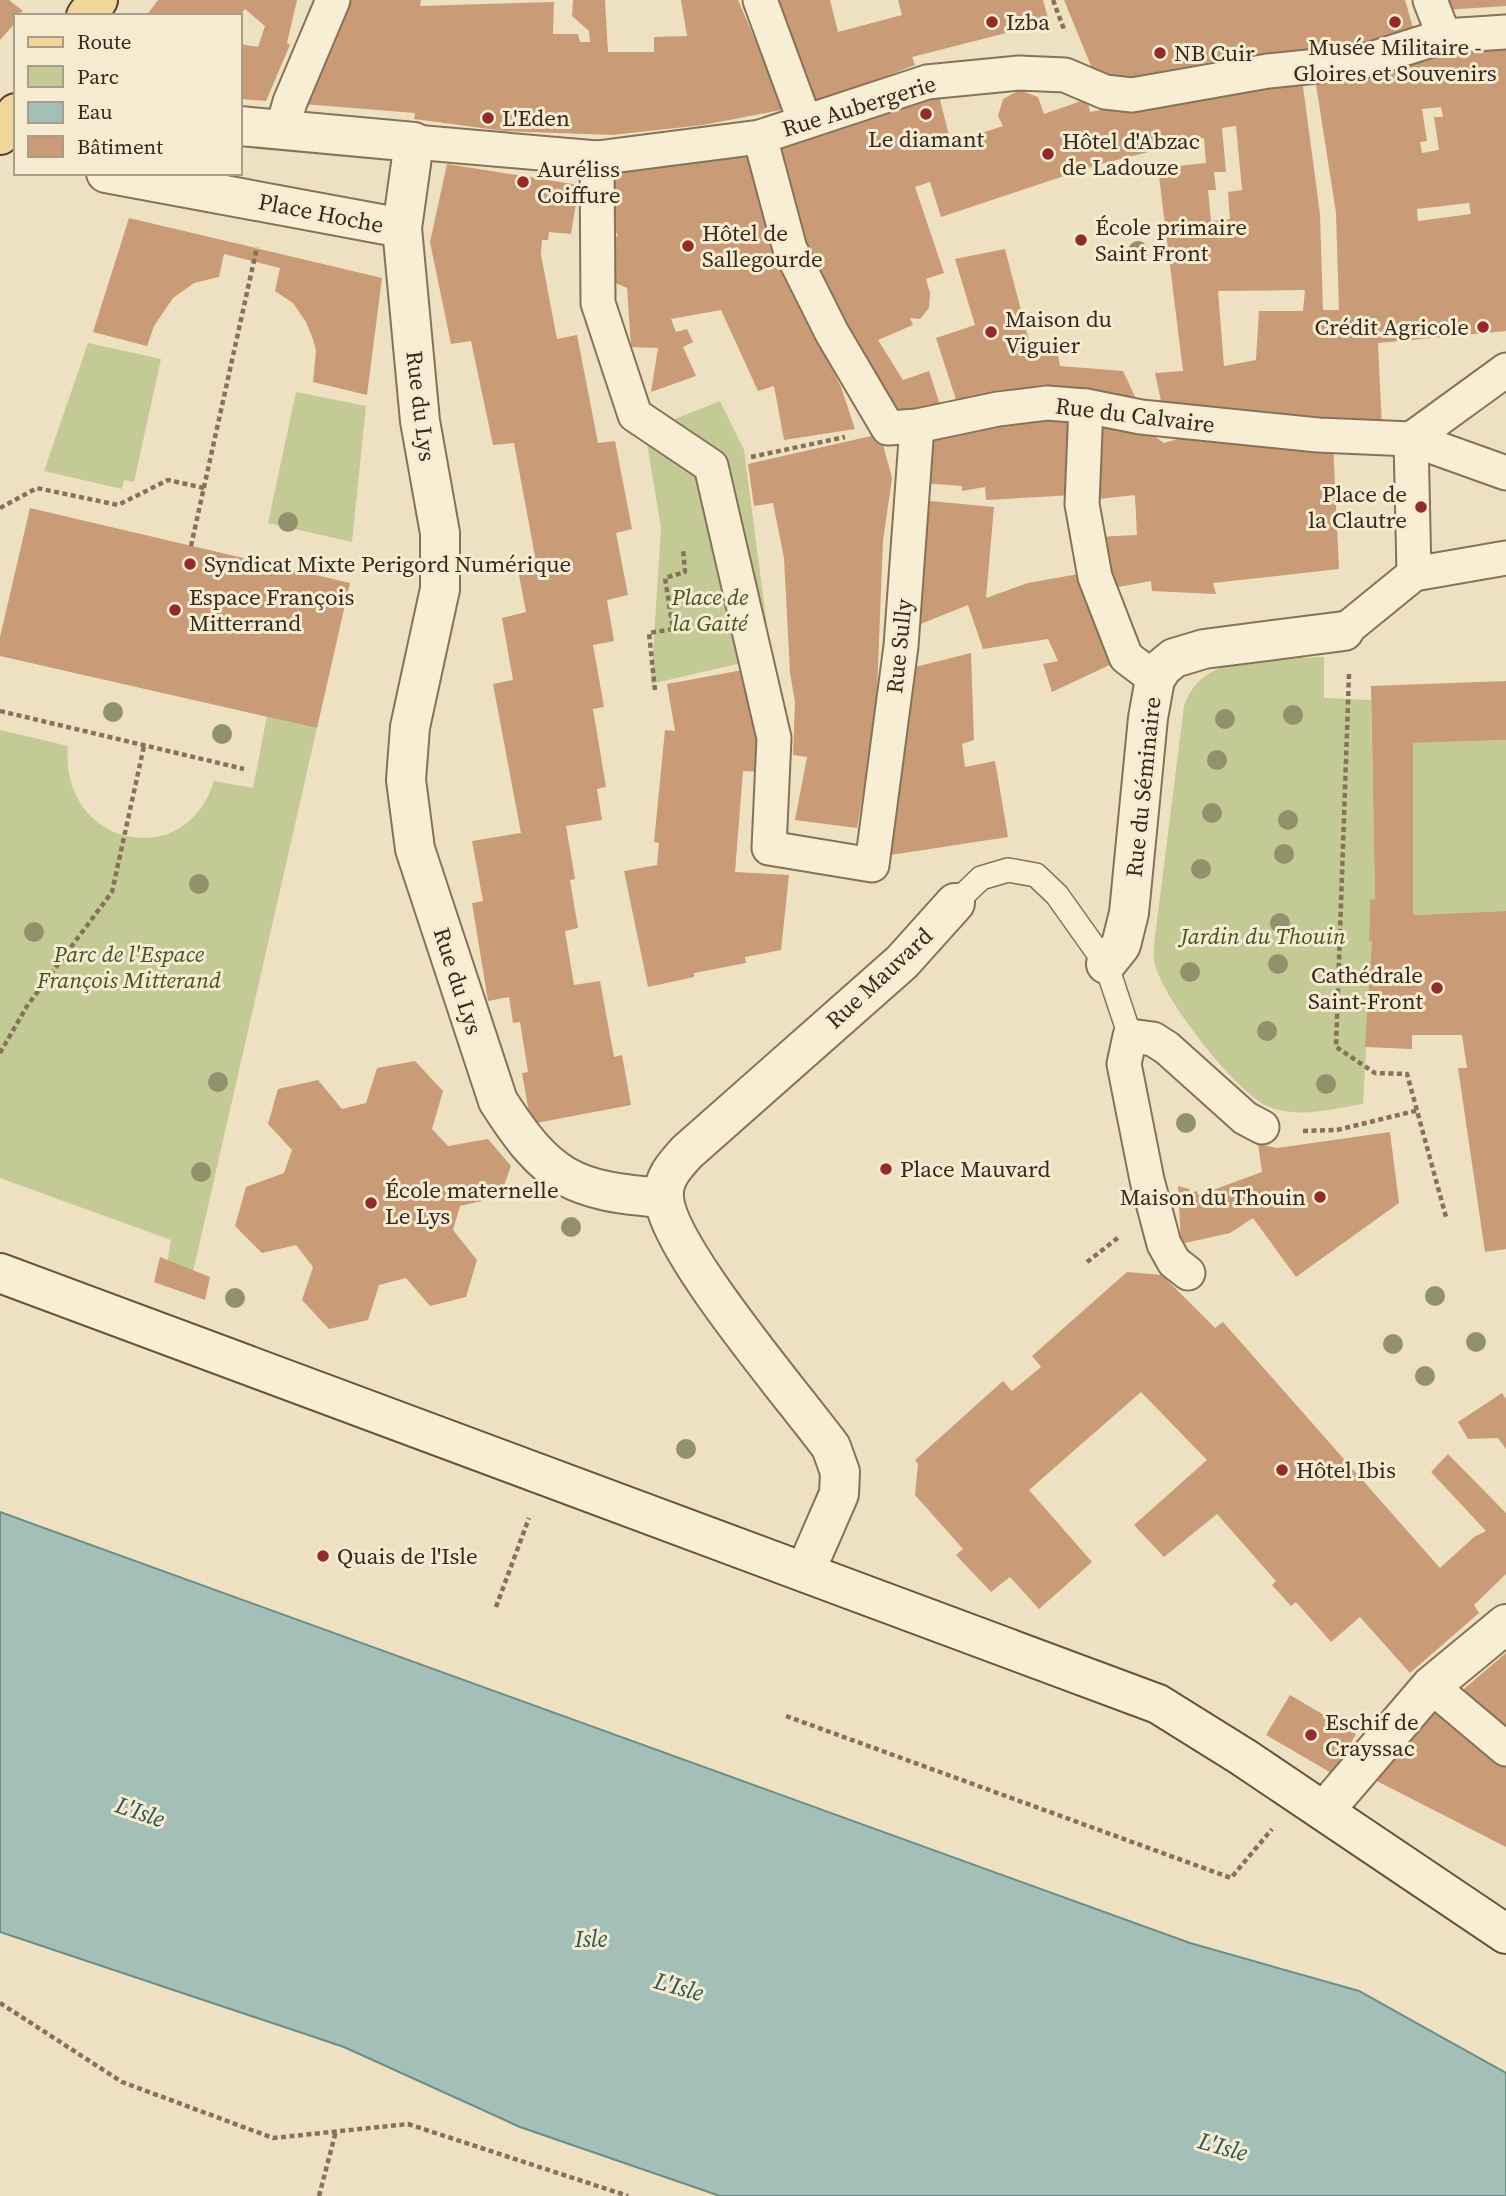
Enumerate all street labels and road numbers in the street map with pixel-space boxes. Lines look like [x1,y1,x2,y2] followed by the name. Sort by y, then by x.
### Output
[778,67,940,145] street label: Rue Aubergerie
[256,185,386,241] street label: Place Hoche
[398,349,444,463] street label: Rue du Lys
[1053,389,1217,441] street label: Rue du Calvaire
[878,597,920,695] street label: Rue Sully
[1118,695,1168,879] street label: Rue du Séminaire
[819,920,939,1036] street label: Rue Mauvard
[426,923,490,1039] street label: Rue du Lys

